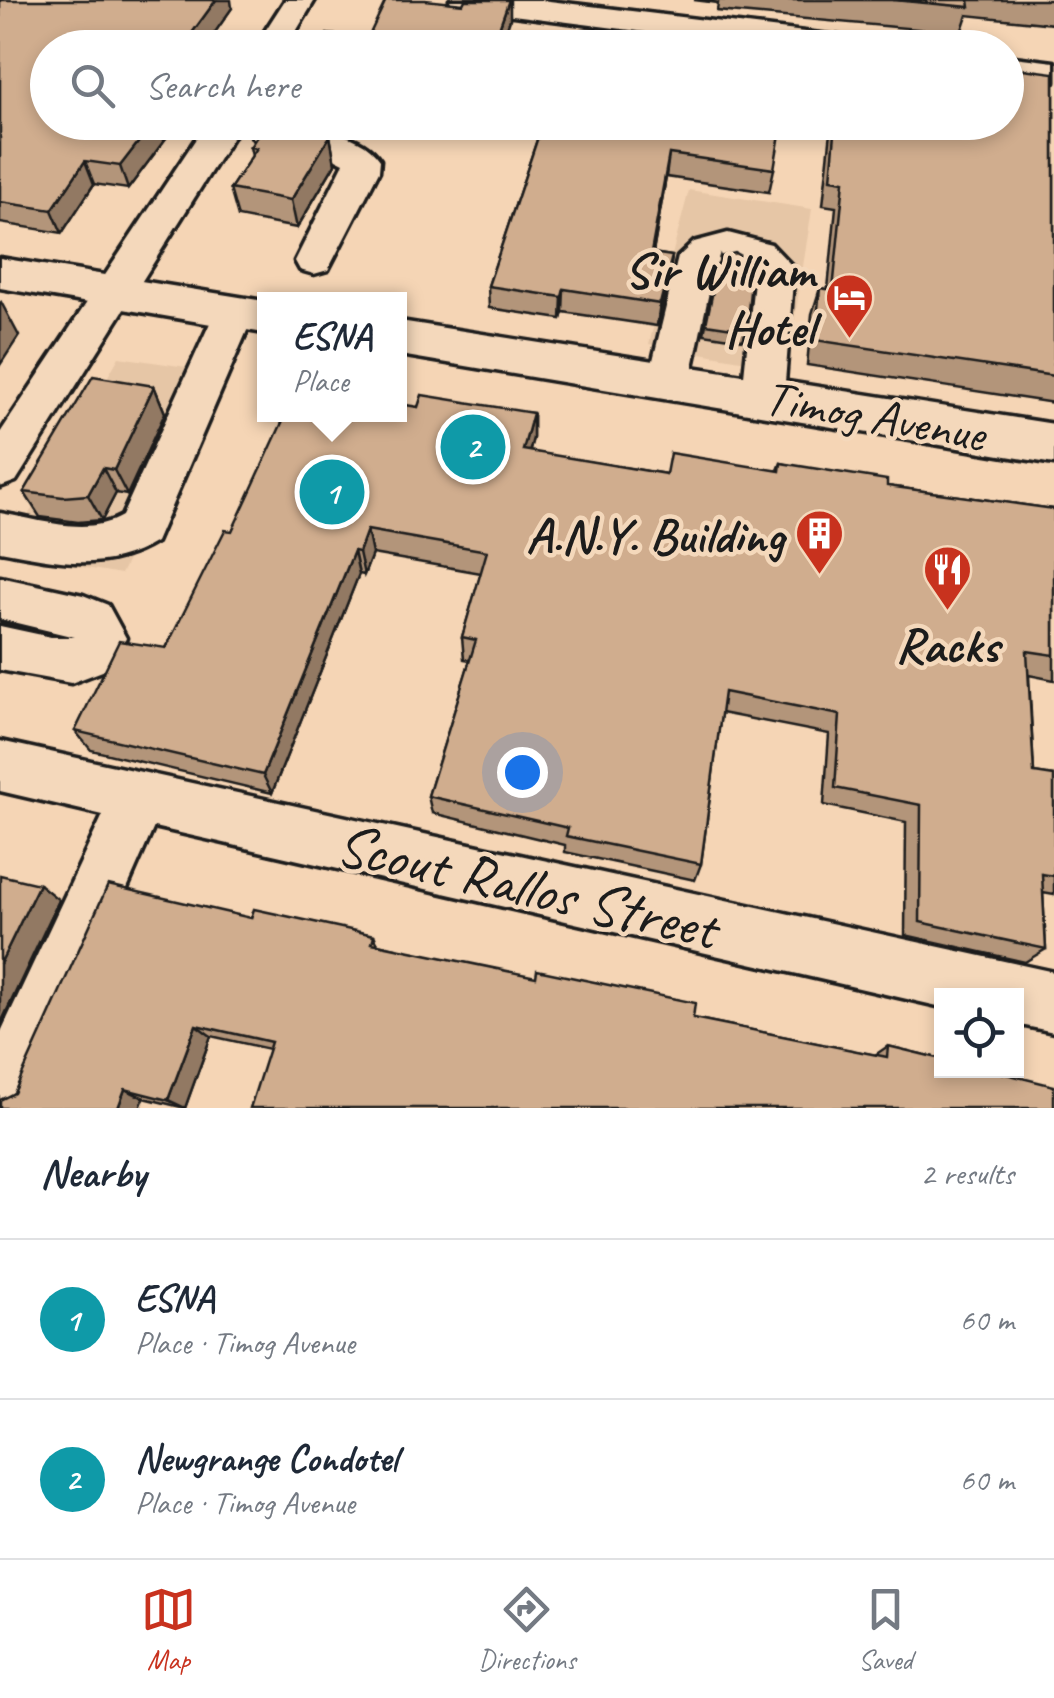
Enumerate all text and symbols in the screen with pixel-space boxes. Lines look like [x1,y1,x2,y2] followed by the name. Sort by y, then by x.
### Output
[30,30,1024,140] search box
[65,58,120,113] icon: search
[145,62,300,109] text: Search here
[624,239,823,360] place label: Sir William Hotel
[823,272,875,340] hotel icon: Sir William Hotel
[257,292,407,422] popup
[293,313,371,360] text: ESNA
[293,360,349,401] text: Place
[760,365,992,466] street label: Timog Avenue
[440,410,506,484] pin: 2
[300,454,364,530] pin: 1
[526,504,788,567] place label: A.N.Y. Building
[793,508,845,576] building icon: A.N.Y. Building
[921,544,973,612] restaurant icon: Racks
[895,614,1003,677] place label: Racks
[497,747,548,798] your location
[329,805,729,968] street label: Scout Rallos Street
[934,988,1024,1078] map controls
[934,988,1024,1078] button: locate
[40,1147,146,1200] text: Nearby
[920,1153,1014,1194] text: 2 results
[135,1275,214,1322] text: ESNA
[65,1299,80,1340] text: 1
[960,1299,1014,1340] text: 60 m
[135,1322,355,1363] text: Place · Timog Avenue
[135,1435,398,1482] text: Newgrange Condotel
[65,1459,80,1500] text: 2
[960,1459,1014,1500] text: 60 m
[135,1482,355,1523] text: Place · Timog Avenue
[141,1582,196,1677] tab: Map
[478,1582,576,1677] tab: Directions
[858,1582,913,1677] tab: Saved

